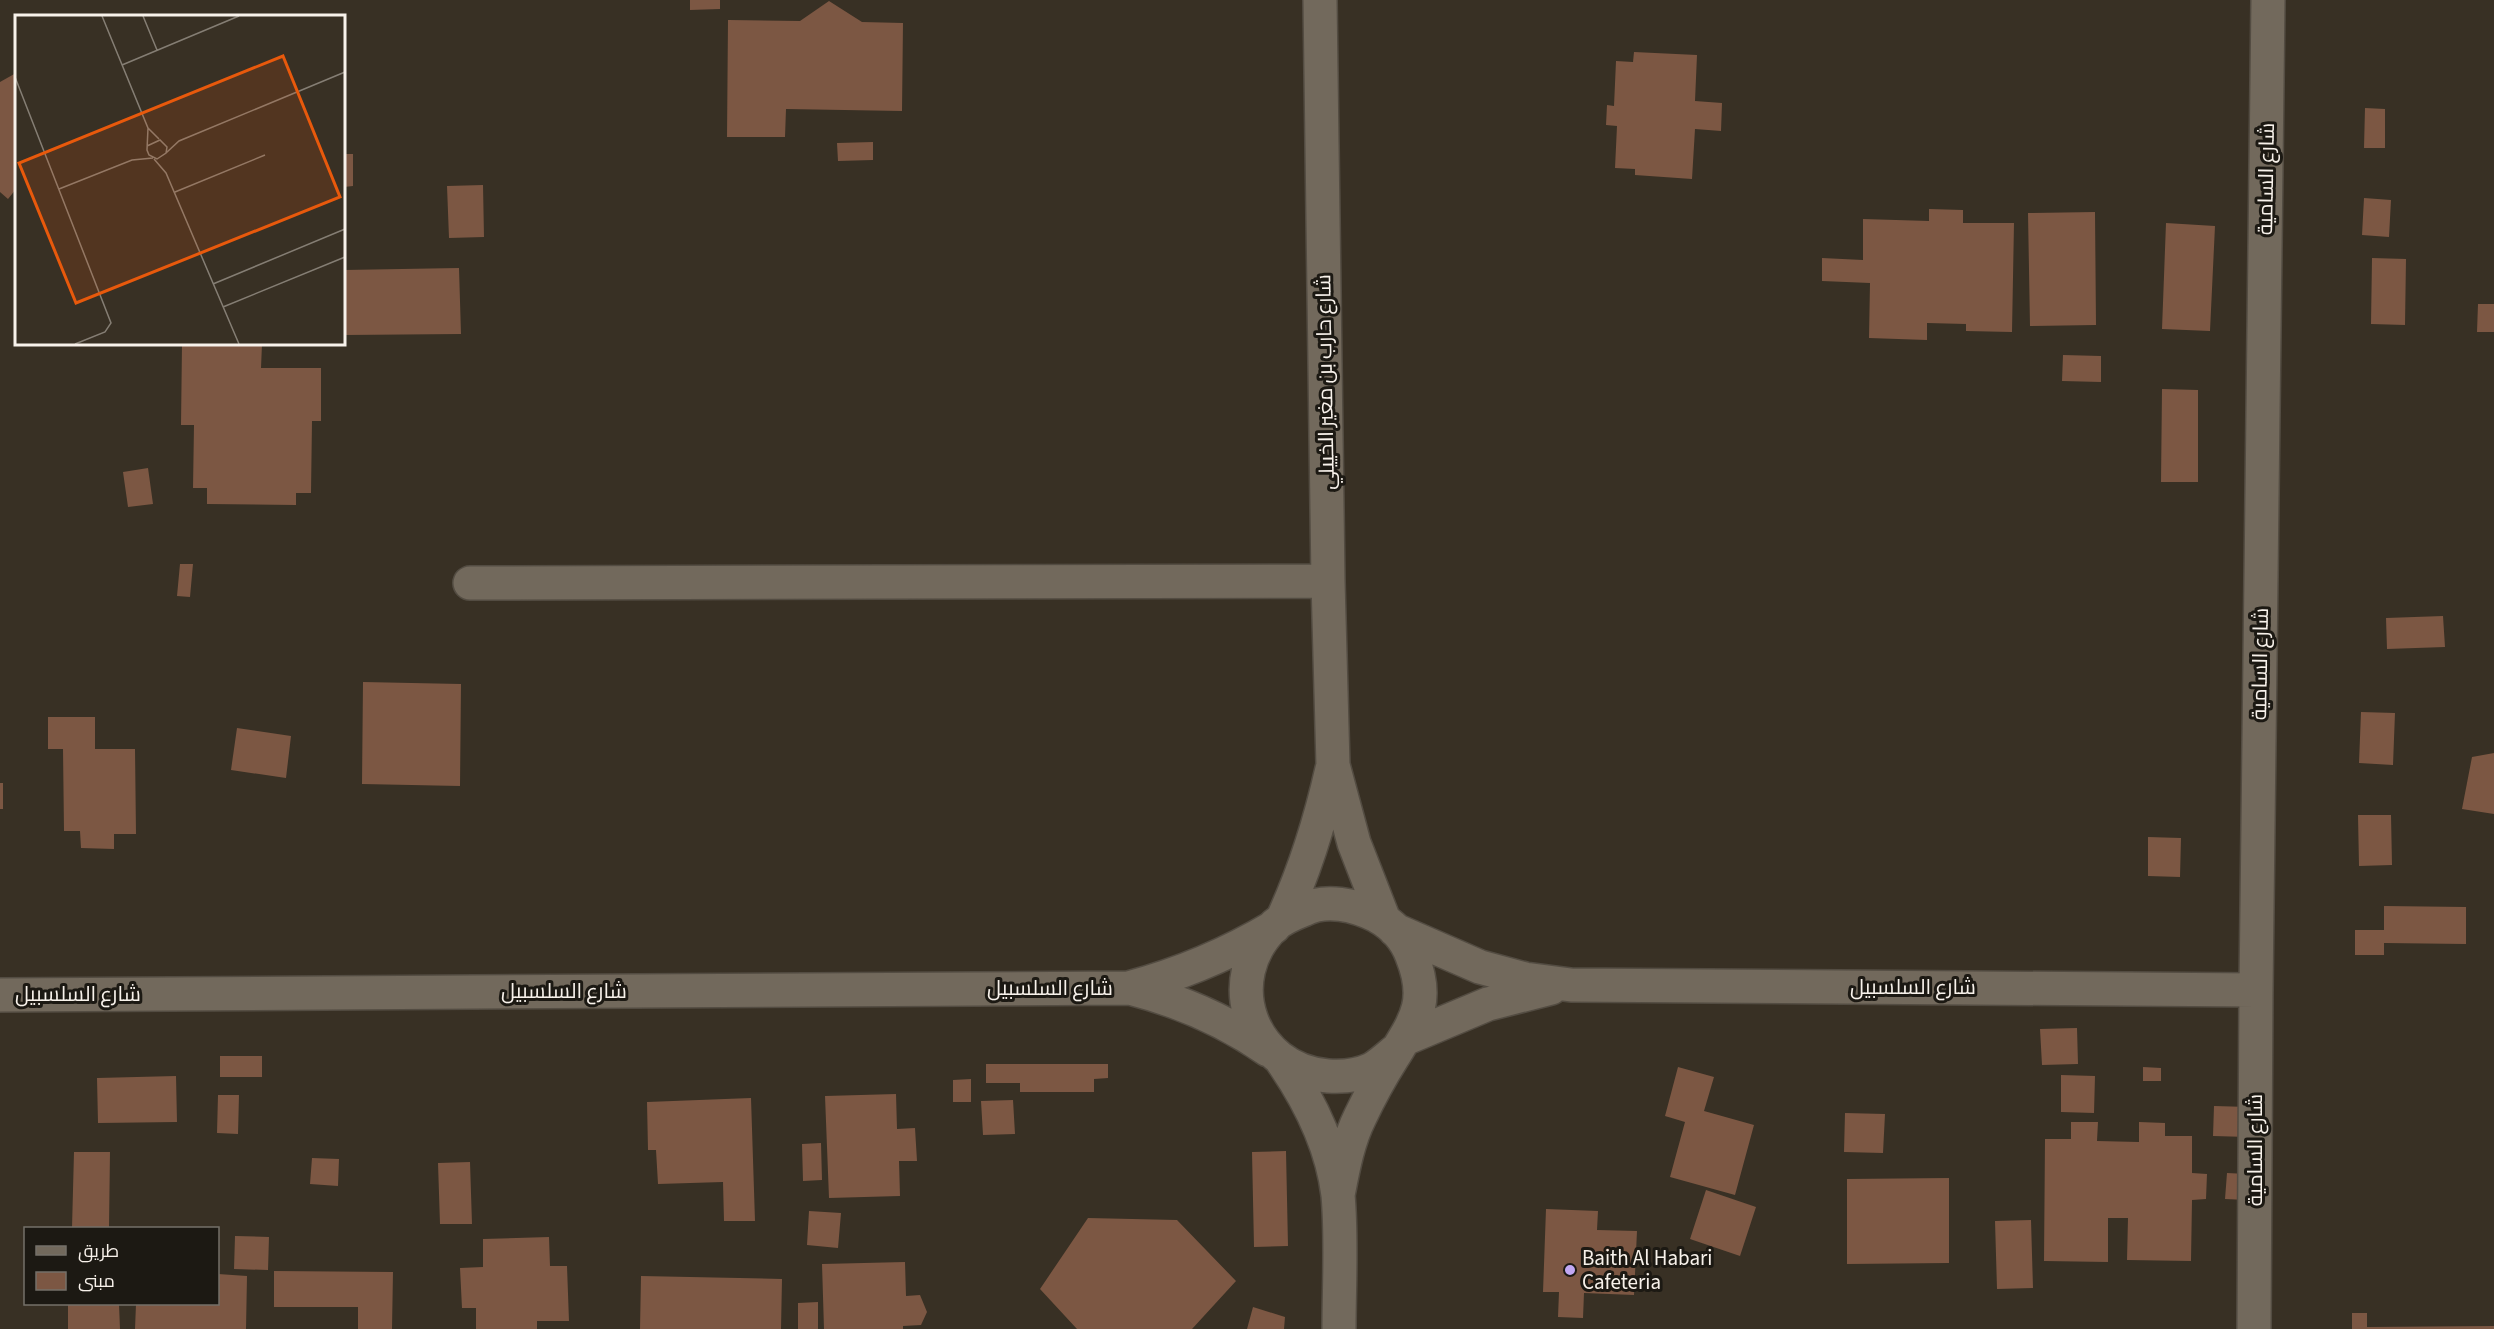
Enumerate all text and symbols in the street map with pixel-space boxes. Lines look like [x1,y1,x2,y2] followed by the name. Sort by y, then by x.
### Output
[15,15,345,345] inset map
[2250,123,2282,235] street label: شارع السامية
[1308,274,1343,490] street label: شارع حارب بن مغير الخييلي
[2244,608,2276,720] street label: شارع السامية
[1850,972,1976,1002] street label: شارع السلسبيل
[987,973,1113,1003] street label: شارع السلسبيل
[501,976,627,1006] street label: شارع السلسبيل
[15,979,141,1009] street label: شارع السلسبيل
[2240,1094,2270,1206] street label: شارع السامية
[24,1227,219,1305] legend
[78,1239,119,1264] text: طريق
[1582,1243,1712,1297] place label: Baith Al Habari Cafeteria
[1563,1263,1577,1277] marker: Baith Al Habari Cafeteria
[78,1269,115,1294] text: مبنى

